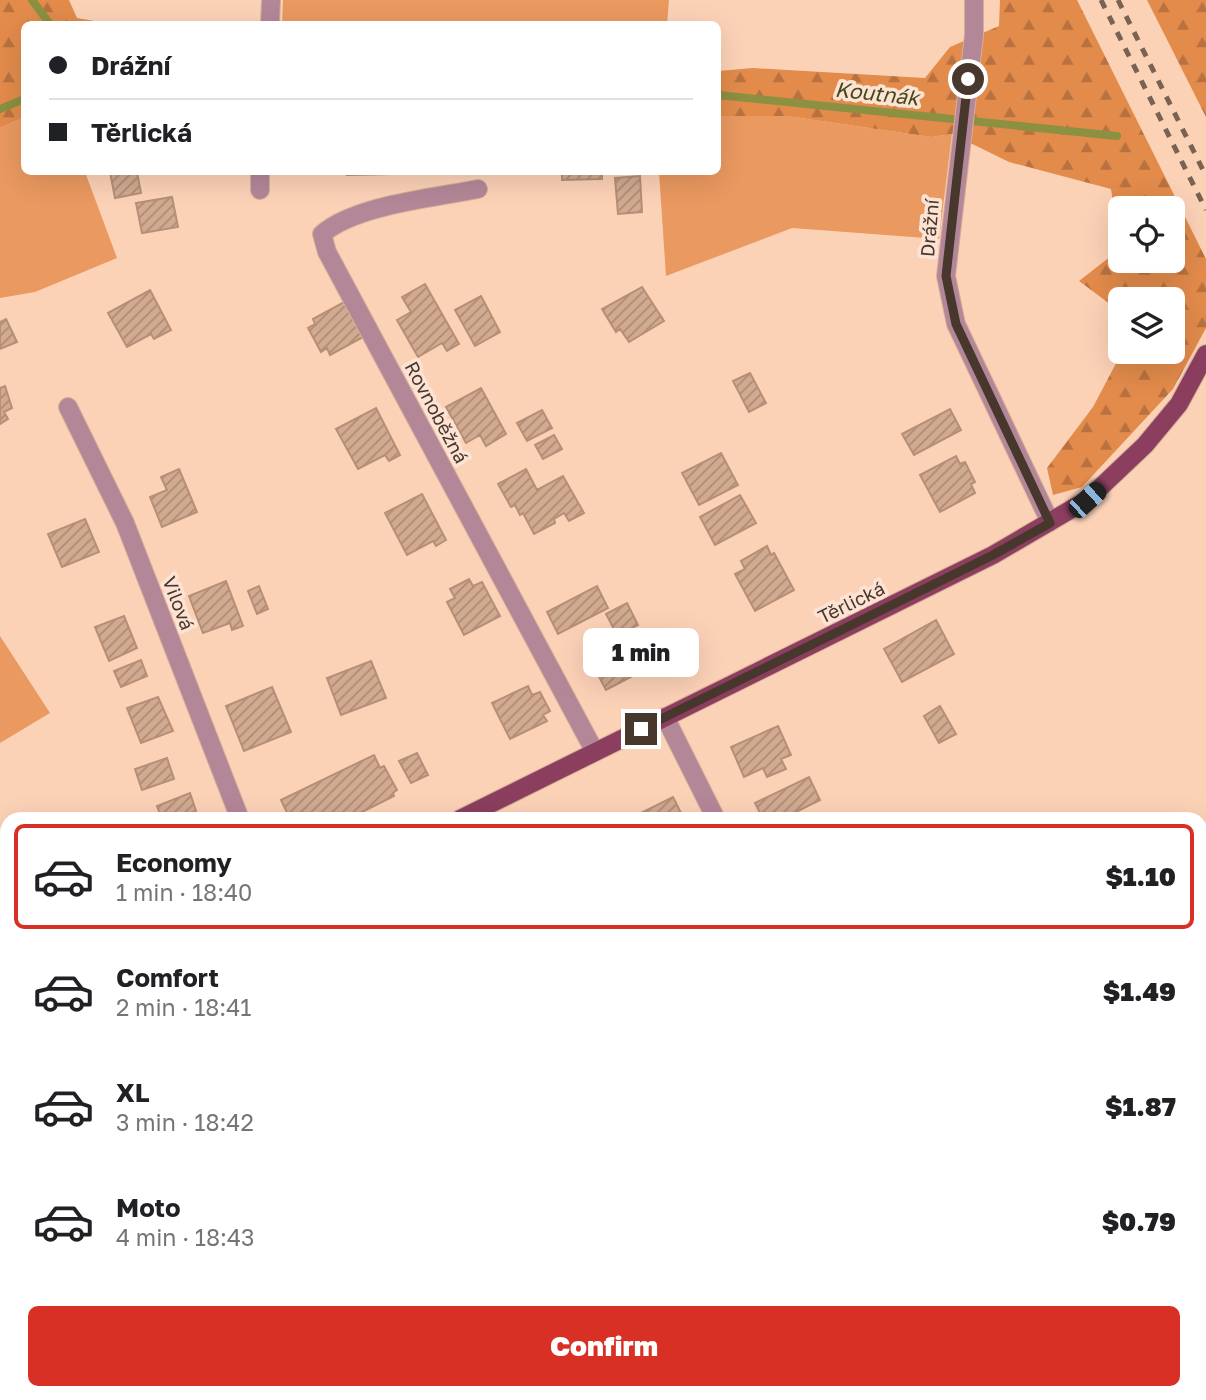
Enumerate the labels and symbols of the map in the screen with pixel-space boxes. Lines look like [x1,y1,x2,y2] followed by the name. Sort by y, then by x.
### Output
[952,63,984,95] route start
[834,76,922,111] water label: Koutnák
[915,196,943,258] street label: Drážní
[400,357,474,467] street label: Rovnoběžná
[1065,478,1110,522] car
[158,573,200,633] street label: Vilová
[814,576,888,628] street label: Těrlická
[583,628,699,676] callout: 1 min
[625,713,657,745] route end

